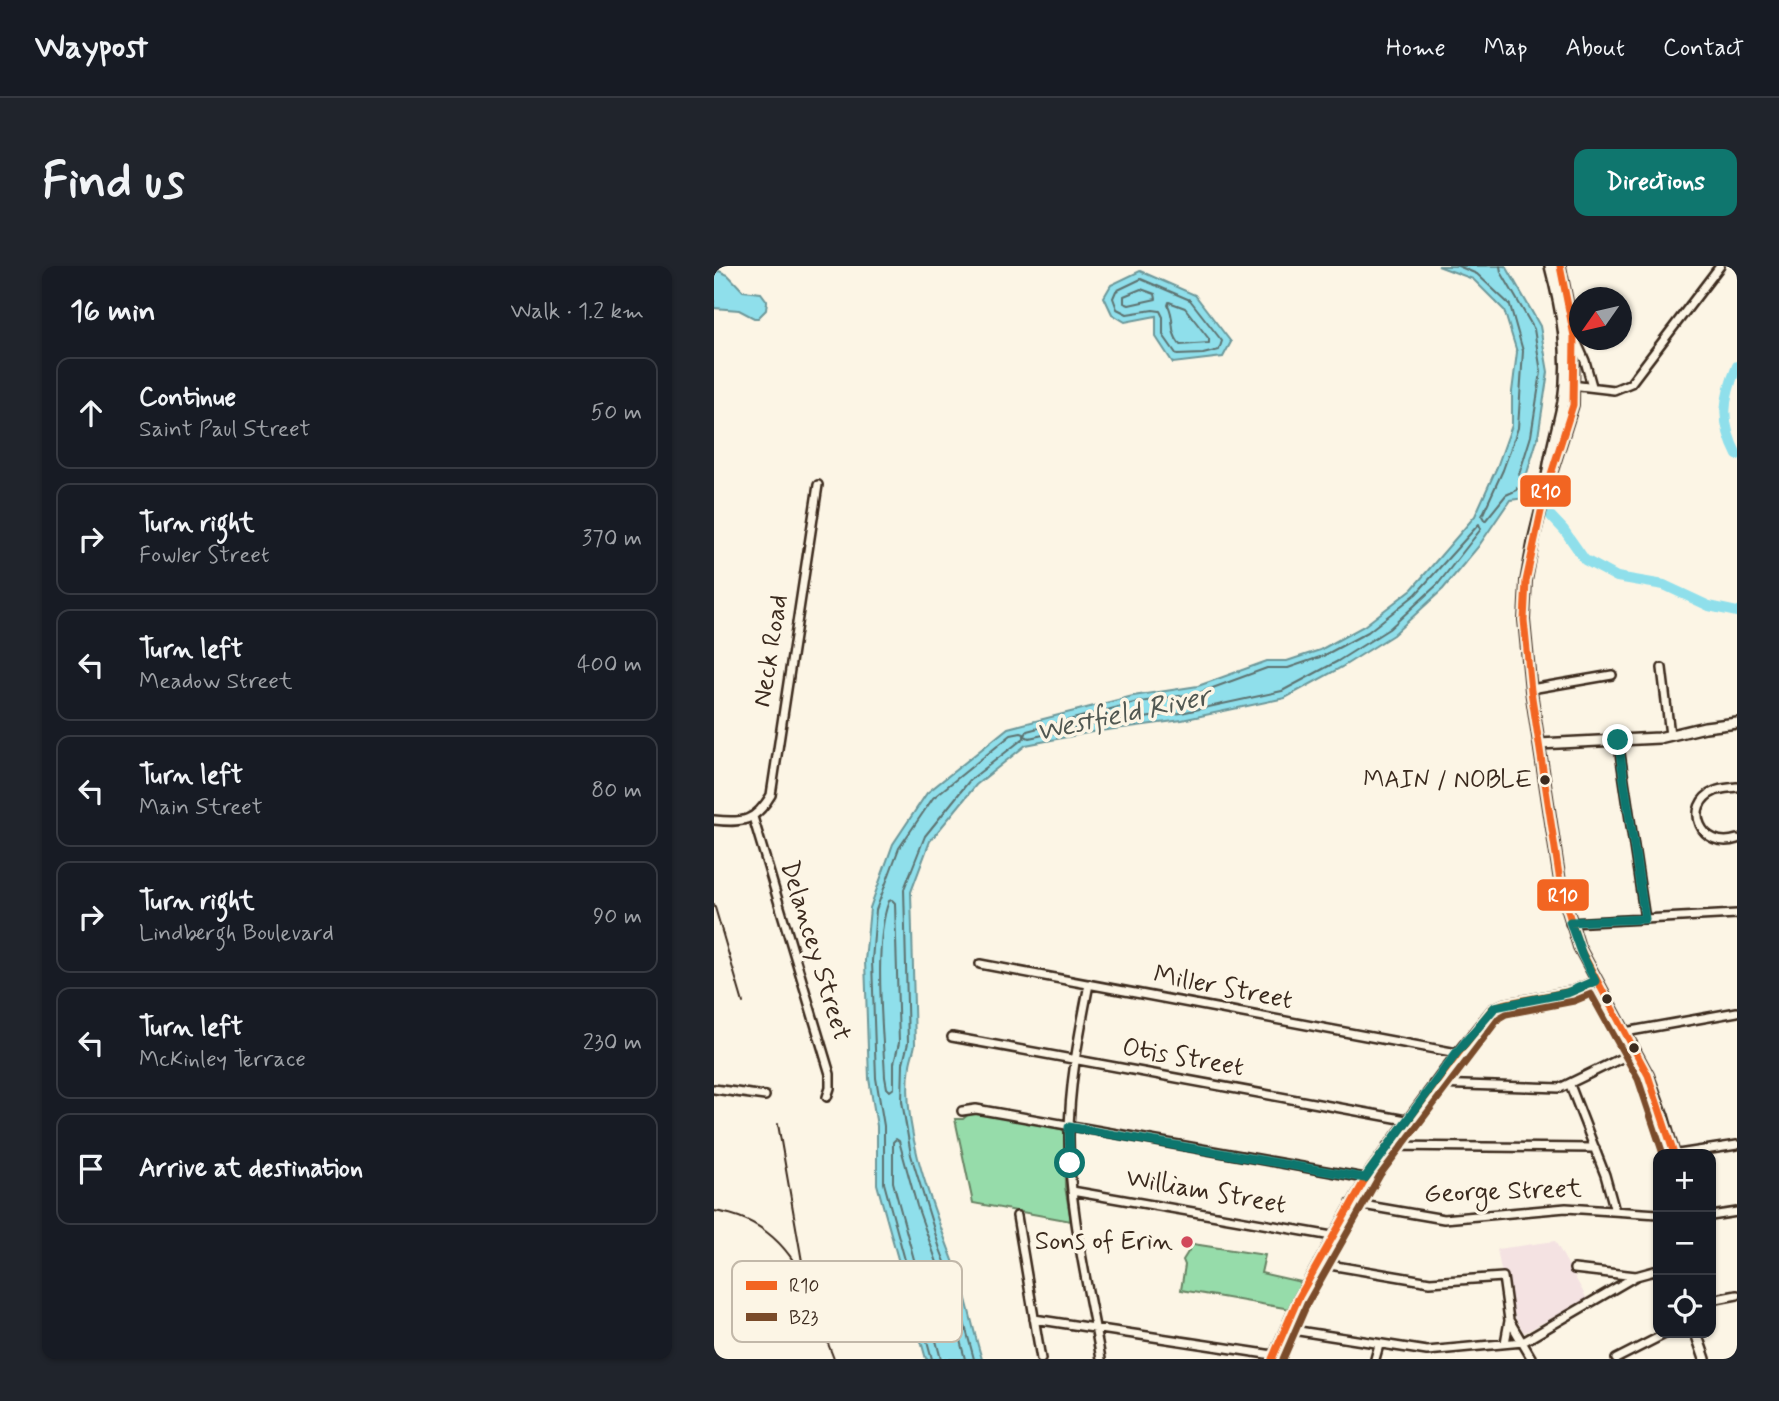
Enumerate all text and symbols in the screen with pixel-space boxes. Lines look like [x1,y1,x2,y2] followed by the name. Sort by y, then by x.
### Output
[35,26,148,70] text: Waypost
[1386,33,1446,64] text: Home
[1484,33,1528,64] text: Map
[1566,33,1625,64] text: About
[1663,33,1744,64] text: Contact
[1574,149,1737,216] button: Directions
[42,150,185,215] text: Find us
[1569,287,1632,350] north arrow
[70,292,156,331] text: 16 min
[511,297,644,327] text: Walk · 1.2 km
[139,381,236,415] text: Continue
[72,394,110,432] icon: ahead
[591,398,642,428] text: 50 m
[139,415,310,445] text: Saint Paul Street
[1519,474,1572,508] line badge: R10
[1531,480,1561,505] text: R10
[139,507,255,541] text: Turn right
[72,520,110,558] icon: right
[582,524,642,554] text: 370 m
[139,541,270,571] text: Fowler Street
[745,592,797,710] street label: Neck Road
[139,633,243,667] text: Turn left
[72,646,110,684] icon: left
[577,650,642,680] text: 400 m
[139,667,292,697] text: Meadow Street
[1033,678,1216,751] water label: Westfield River
[1602,724,1633,755] route end
[139,759,243,793] text: Turn left
[1363,765,1532,796] place label: MAIN / NOBLE
[72,772,110,810] icon: left
[1538,773,1552,787] marker: MAIN / NOBLE
[591,776,642,806] text: 80 m
[139,793,263,823] text: Main Street
[771,857,859,1045] street label: Delancey Street
[1536,878,1590,912] line badge: R10
[1548,884,1578,909] text: R10
[139,885,255,919] text: Turn right
[72,898,110,936] icon: right
[593,902,642,932] text: 90 m
[139,919,334,949] text: Lindbergh Boulevard
[1151,958,1295,1018] street label: Miller Street
[1600,992,1614,1006] unlabelled marker
[139,1011,243,1045] text: Turn left
[72,1024,110,1062] icon: left
[583,1028,642,1058] text: 230 m
[1120,1031,1246,1085] street label: Otis Street
[1627,1041,1641,1055] unlabelled marker
[139,1045,306,1075] text: McKinley Terrace
[1054,1147,1085,1178] route start
[1653,1149,1716,1338] map controls
[1653,1149,1716,1212] button: +
[72,1150,110,1188] icon: arrive
[139,1152,363,1186] text: Arrive at destination
[1123,1161,1289,1223] street label: William Street
[1424,1172,1583,1214] street label: George Street
[1653,1212,1716,1275] button: −
[1035,1225,1173,1259] place label: Sons of Erin
[1179,1234,1195,1250] marker: Sons of Erin
[732,1261,962,1342] legend
[789,1274,819,1299] text: R10
[1653,1275,1716,1338] button: locate
[789,1306,818,1331] text: B23

